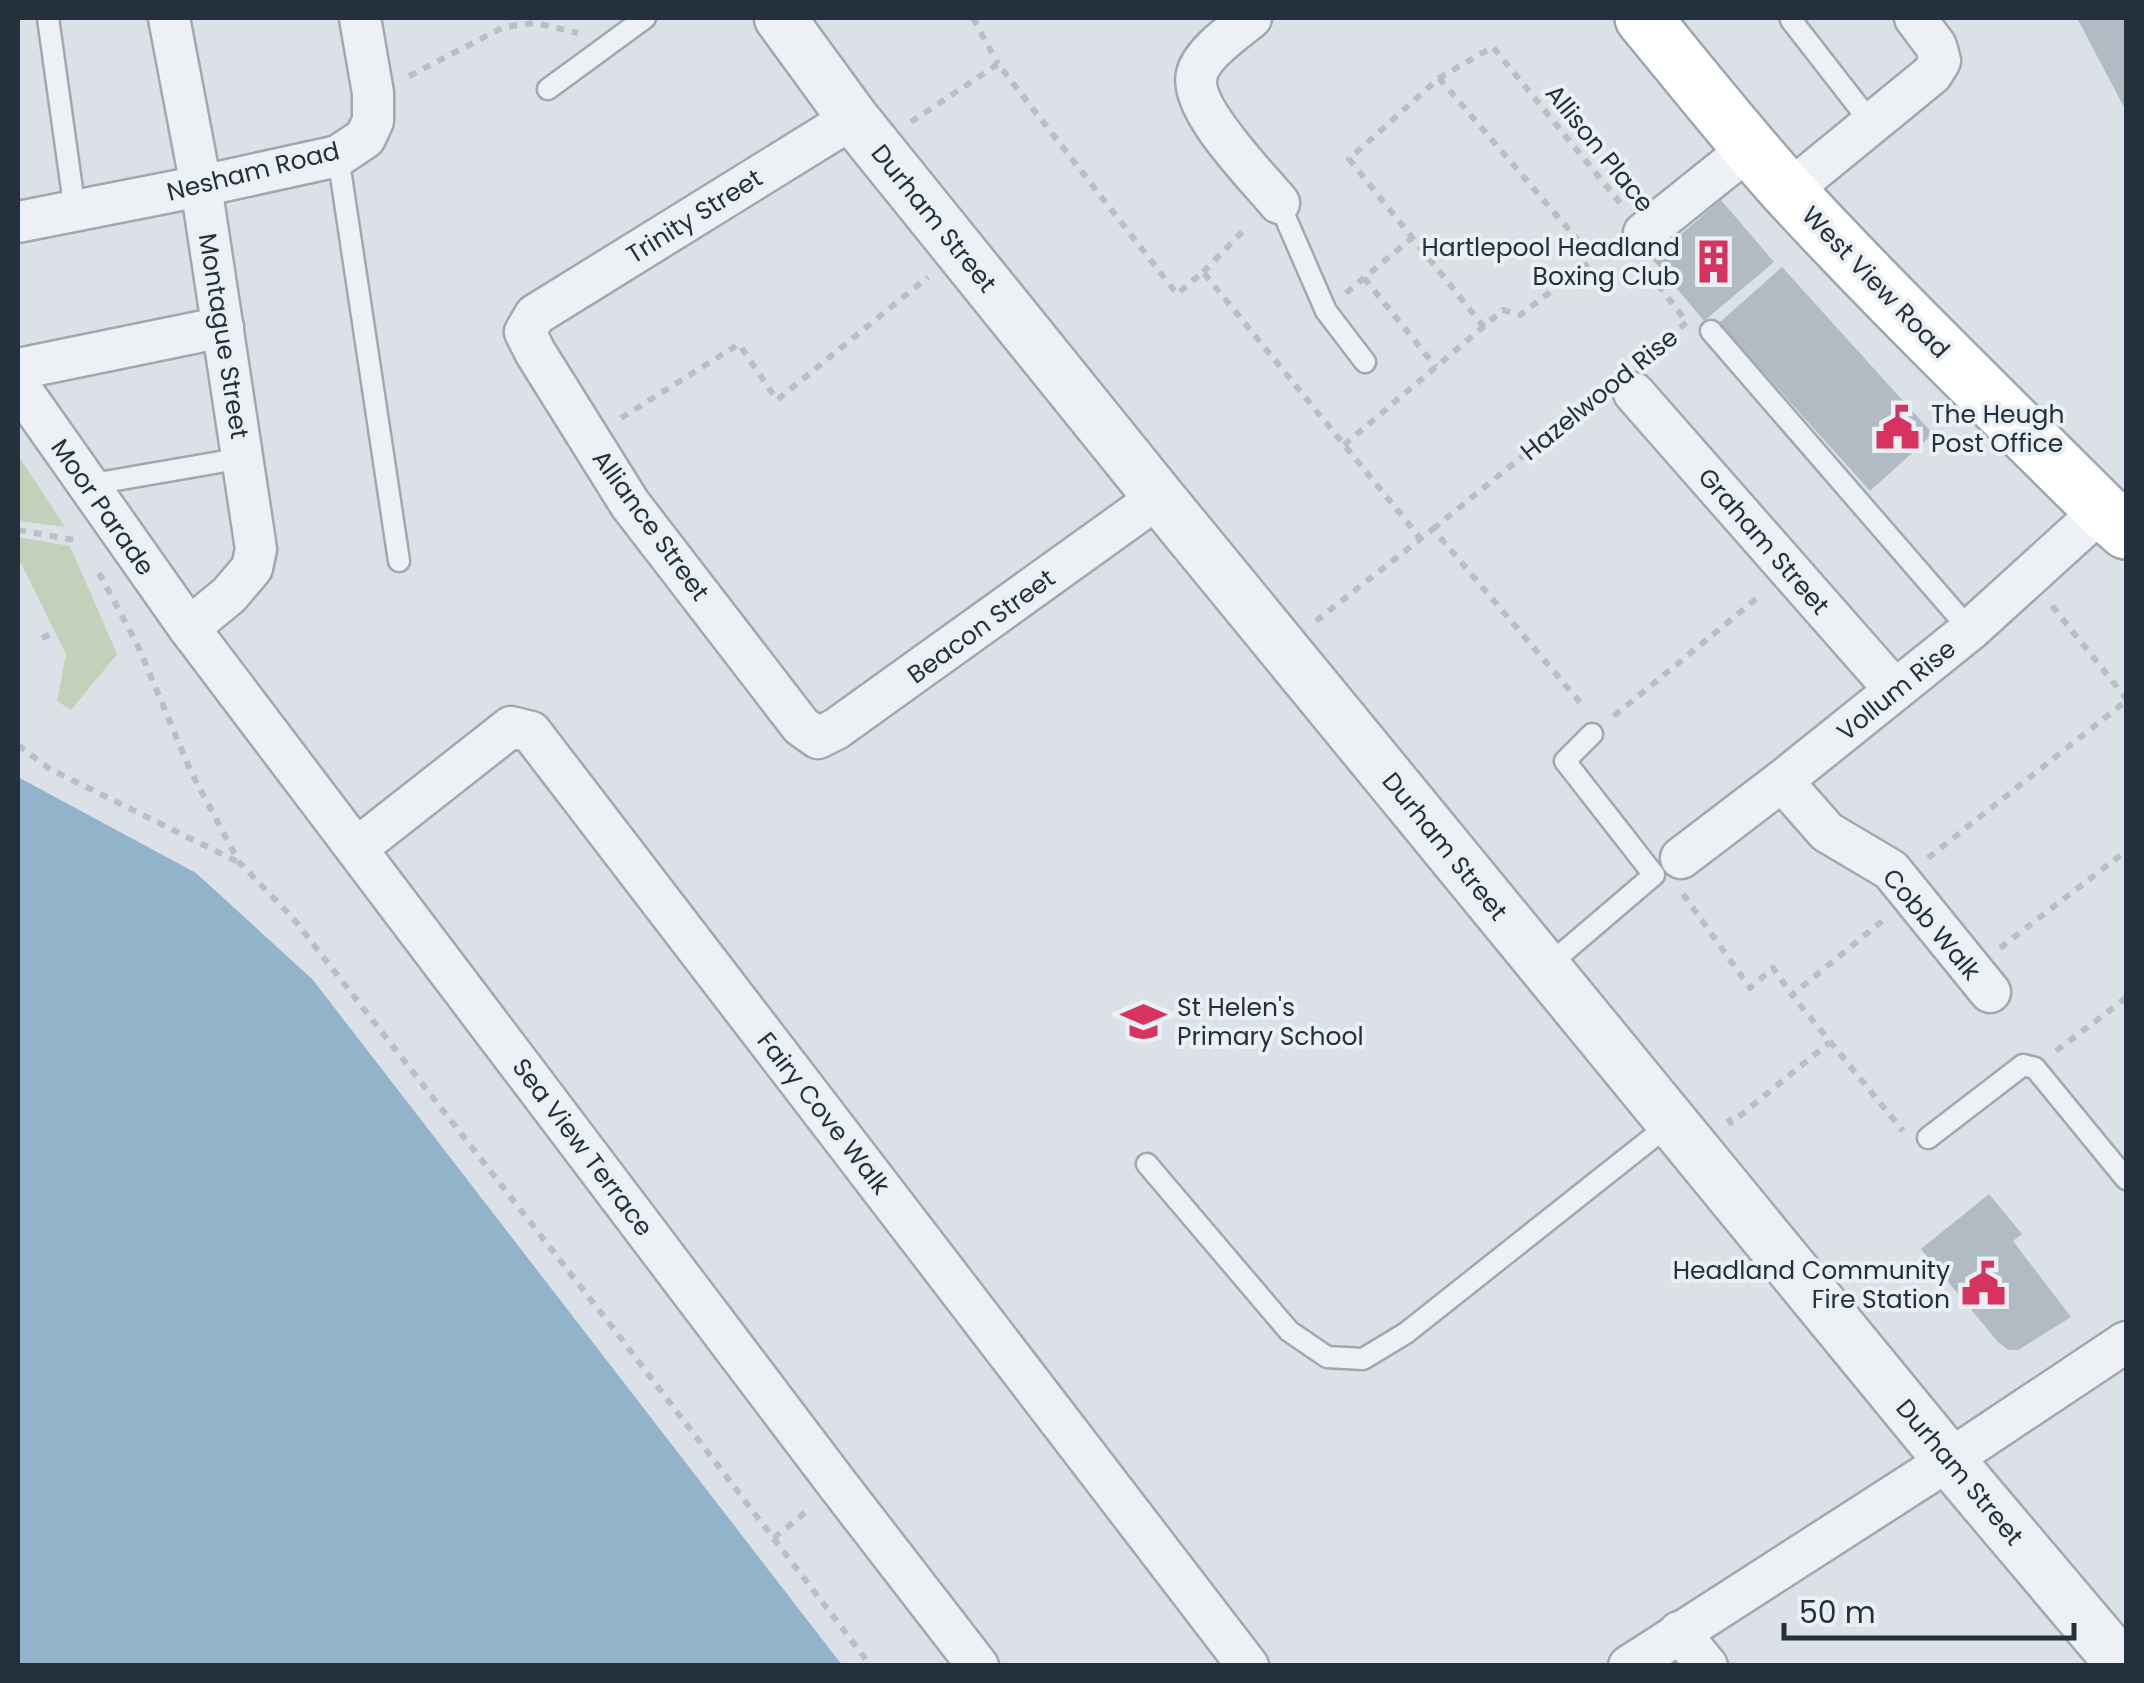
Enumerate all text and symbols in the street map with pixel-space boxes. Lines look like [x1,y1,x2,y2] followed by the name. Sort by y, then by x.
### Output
[1537,77,1662,220] street label: Allison Place
[163,133,343,210] street label: Nesham Road
[863,137,1004,300] street label: Durham Street
[620,161,769,272] street label: Trinity Street
[1794,198,1958,366] street label: West View Road
[1421,230,1680,294] place label: Hartlepool Headland Boxing Club
[190,231,257,441] street label: Montague Street
[1689,237,1737,285] building icon: Hartlepool Headland Boxing Club
[1513,320,1685,469] street label: Hazelwood Rise
[1931,397,2064,461] place label: The Heugh Post Office
[1874,404,1922,452] public building icon: The Heugh Post Office
[43,432,163,583] street label: Moor Parade
[584,443,717,608] street label: Alliance Street
[1690,460,1837,622] street label: Graham Street
[900,561,1062,692] street label: Beacon Street
[1830,632,1963,749] street label: Vollum Rise
[1374,765,1515,928] street label: Durham Street
[1874,861,1989,988] street label: Cobb Walk
[1177,990,1364,1054] place label: St Helen's Primary School
[1120,997,1168,1045] school or university icon: St Helen's Primary School
[749,1025,898,1202] street label: Fairy Cove Walk
[504,1051,661,1244] street label: Sea View Terrace
[1673,1253,1950,1317] place label: Headland Community Fire Station
[1959,1260,2007,1308] public building icon: Headland Community Fire Station
[1888,1392,2031,1553] street label: Durham Street
[1784,1578,2074,1640] scale bar
[1799,1591,1876,1634] text: 50 m

